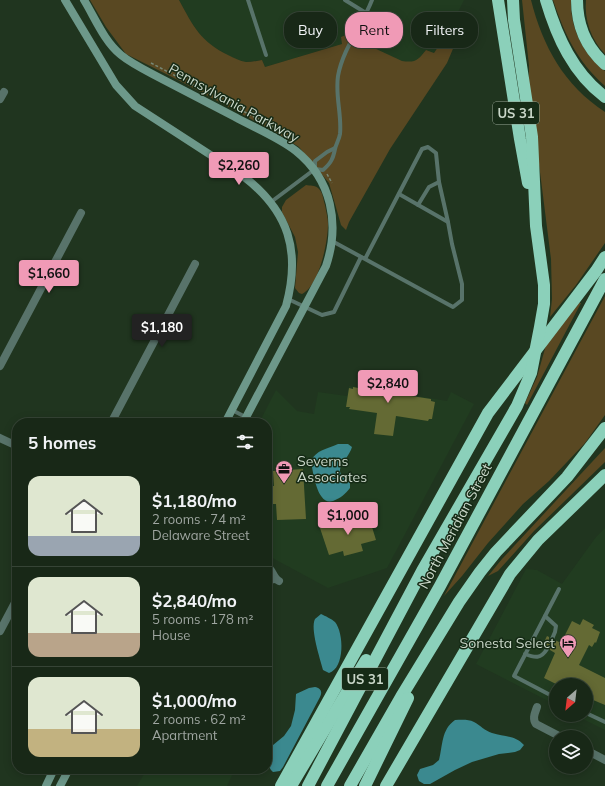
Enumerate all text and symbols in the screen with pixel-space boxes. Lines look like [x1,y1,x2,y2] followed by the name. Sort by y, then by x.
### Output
[284,12,337,48] chip: Buy
[345,12,403,48] chip: Rent
[411,12,478,48] chip: Filters
[165,60,303,147] street label: Pennsylvania Parkway
[493,102,539,124] road number: US 31
[206,152,272,186] pin: $2,260
[218,157,260,173] text: $2,260
[16,260,82,294] pin: $1,660
[28,265,70,281] text: $1,660
[129,314,195,348] pin: $1,180
[141,319,183,335] text: $1,180
[355,370,421,404] pin: $2,840
[367,375,409,391] text: $2,840
[234,431,256,453] icon: filters
[28,432,96,453] text: 5 homes
[297,452,367,486] place label: Severns Associates
[274,459,294,484] office icon: Severns Associates
[414,460,496,592] street label: North Meridian Street
[152,490,237,511] text: $1,180/mo
[60,492,108,540] icon: home
[315,502,381,536] pin: $1,000
[327,507,369,523] text: $1,000
[152,511,246,527] text: 2 rooms · 74 m²
[152,527,250,543] text: Delaware Street
[152,590,237,611] text: $2,840/mo
[60,593,108,641] icon: home
[152,611,253,627] text: 5 rooms · 178 m²
[152,627,190,643] text: House
[558,633,578,658] hotel icon: Sonesta Select
[460,634,555,652] place label: Sonesta Select
[342,668,388,690] road number: US 31
[549,678,593,722] north arrow
[549,678,593,774] map controls
[152,690,237,711] text: $1,000/mo
[60,693,108,741] icon: home
[152,711,246,727] text: 2 rooms · 62 m²
[152,727,217,743] text: Apartment
[549,730,593,774] button: layers

